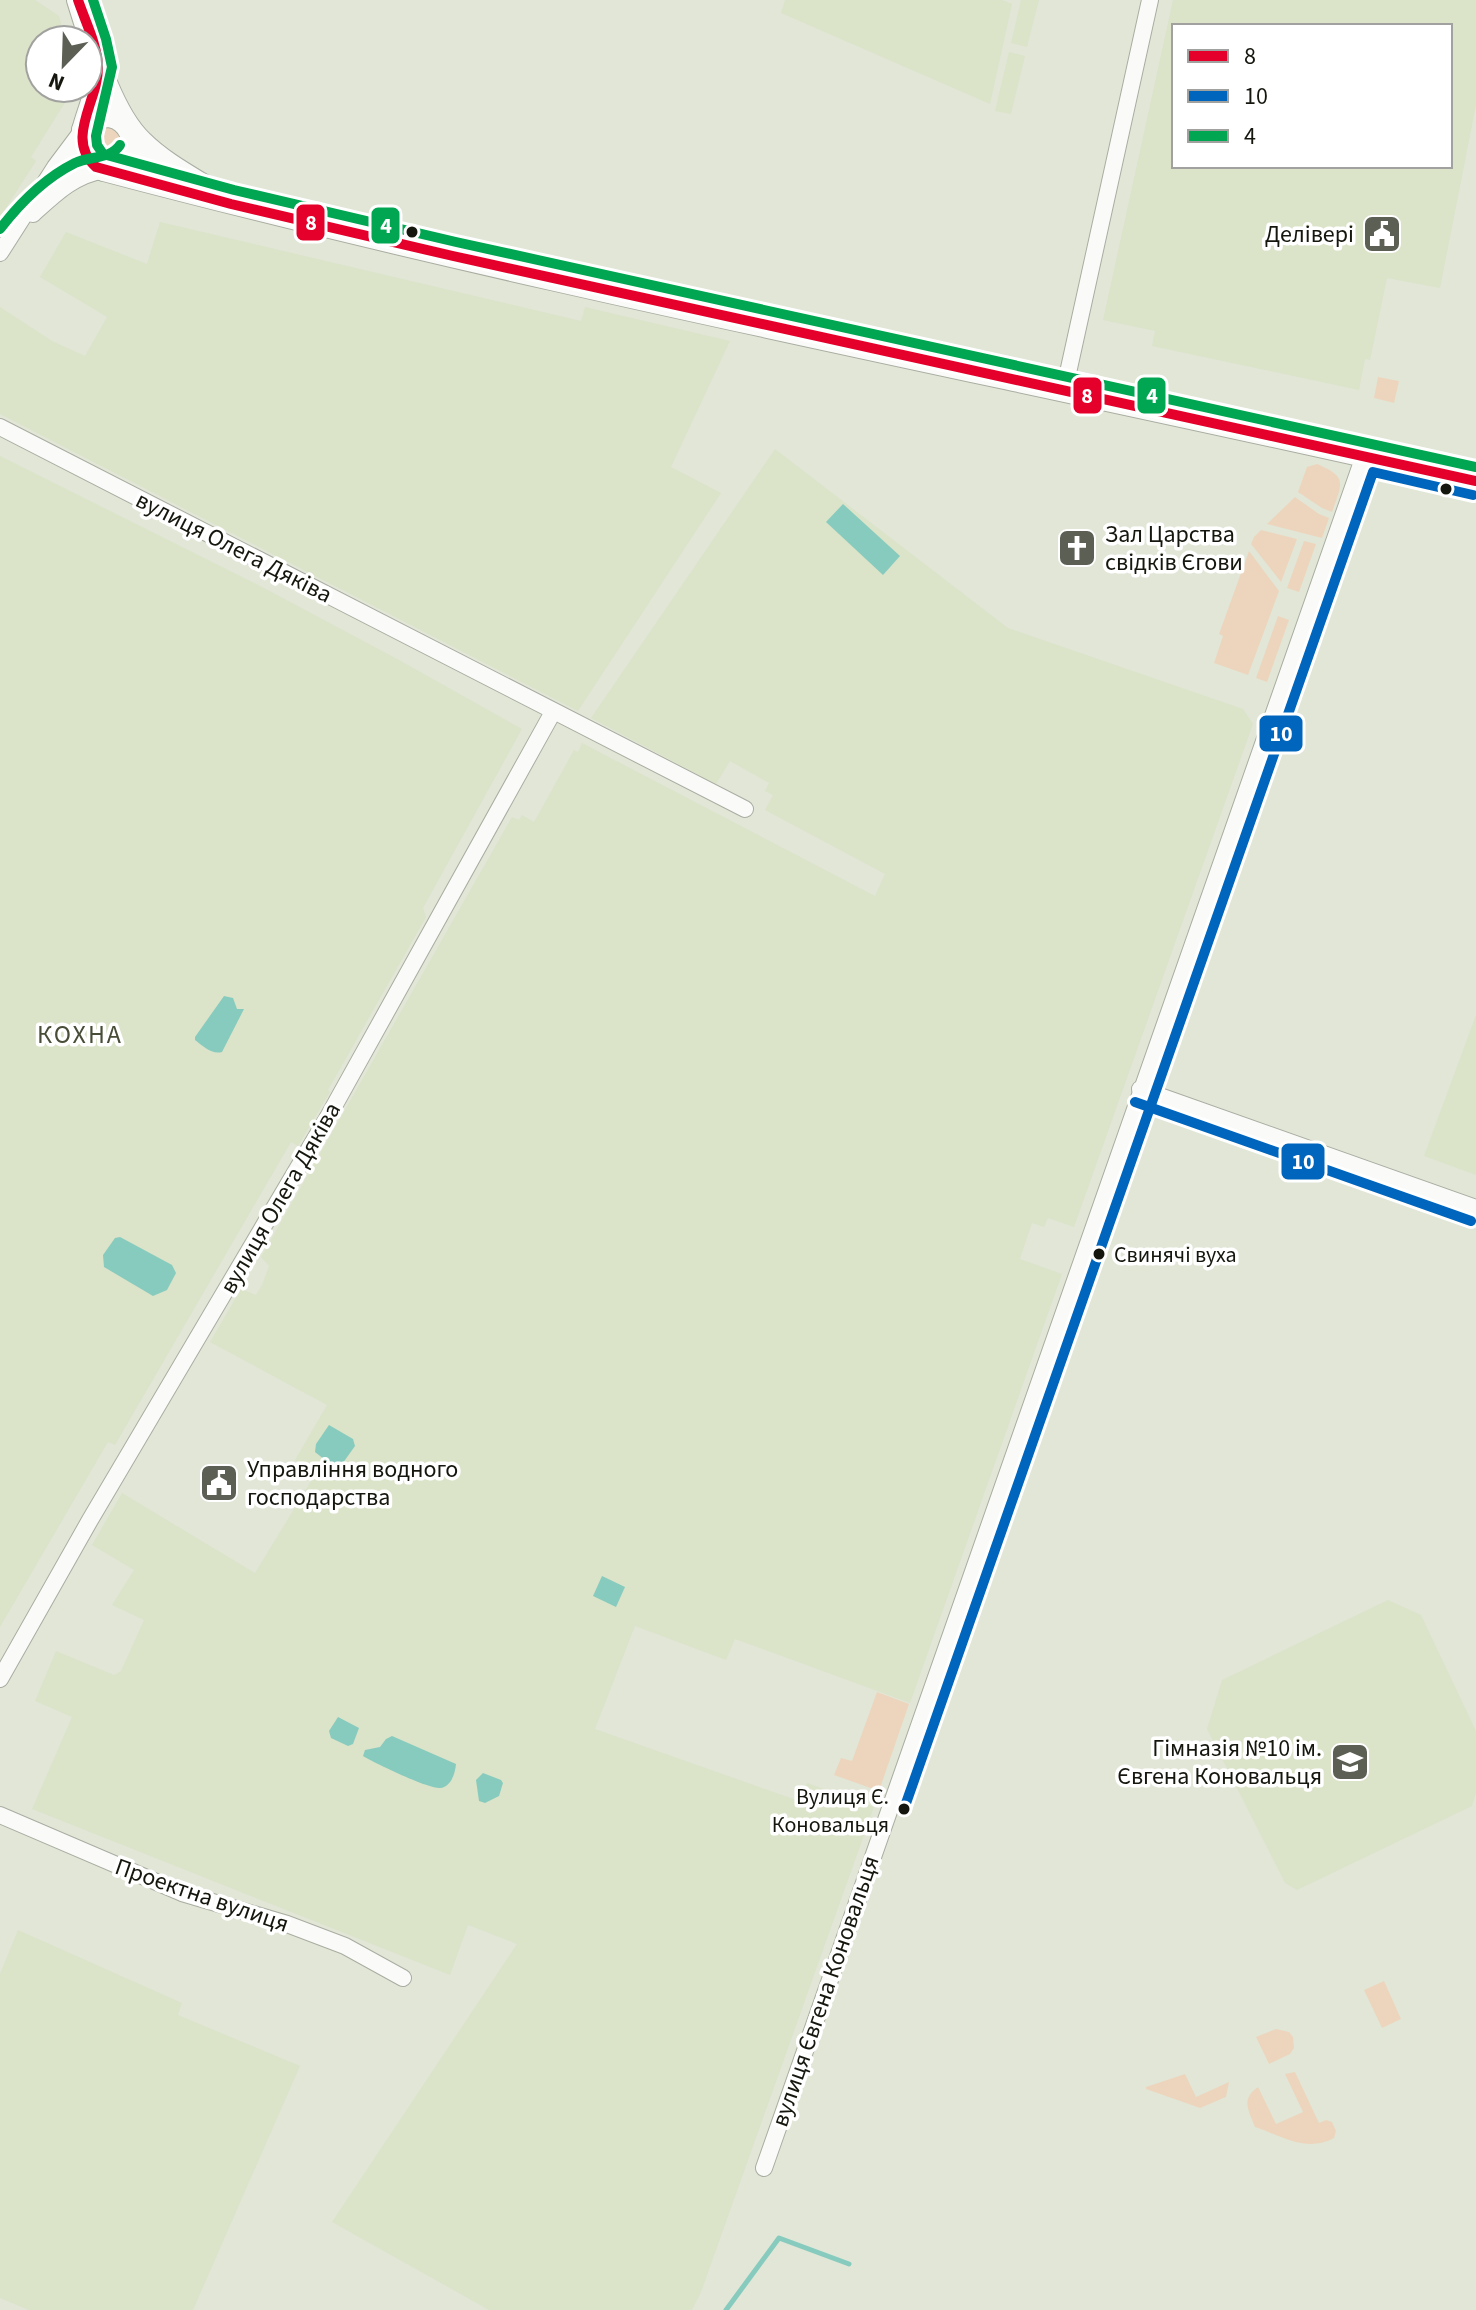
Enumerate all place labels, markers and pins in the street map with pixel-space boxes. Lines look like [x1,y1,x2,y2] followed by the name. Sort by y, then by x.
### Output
[1361,213,1403,255] public building icon: Делівері
[1265,217,1354,252] place label: Делівері
[404,224,420,240] unlabelled marker
[1438,481,1454,497] unlabelled marker
[1105,517,1243,580] place label: Зал Царства свідків Єгови
[1056,527,1098,569] church icon: Зал Царства свідків Єгови
[1114,1239,1237,1271] place label: Свинячі вуха
[1091,1246,1107,1262] marker: Свинячі вуха
[247,1452,458,1515] place label: Управління водного господарства
[198,1462,240,1504] public building icon: Управління водного господарства
[1117,1731,1322,1794] place label: Гімназія №10 ім. Євгена Коновальця
[1329,1741,1371,1783] school or university icon: Гімназія №10 ім. Євгена Коновальця
[772,1781,889,1841] place label: Вулиця Є. Коновальця
[896,1801,912,1817] marker: Вулиця Є. Коновальця

